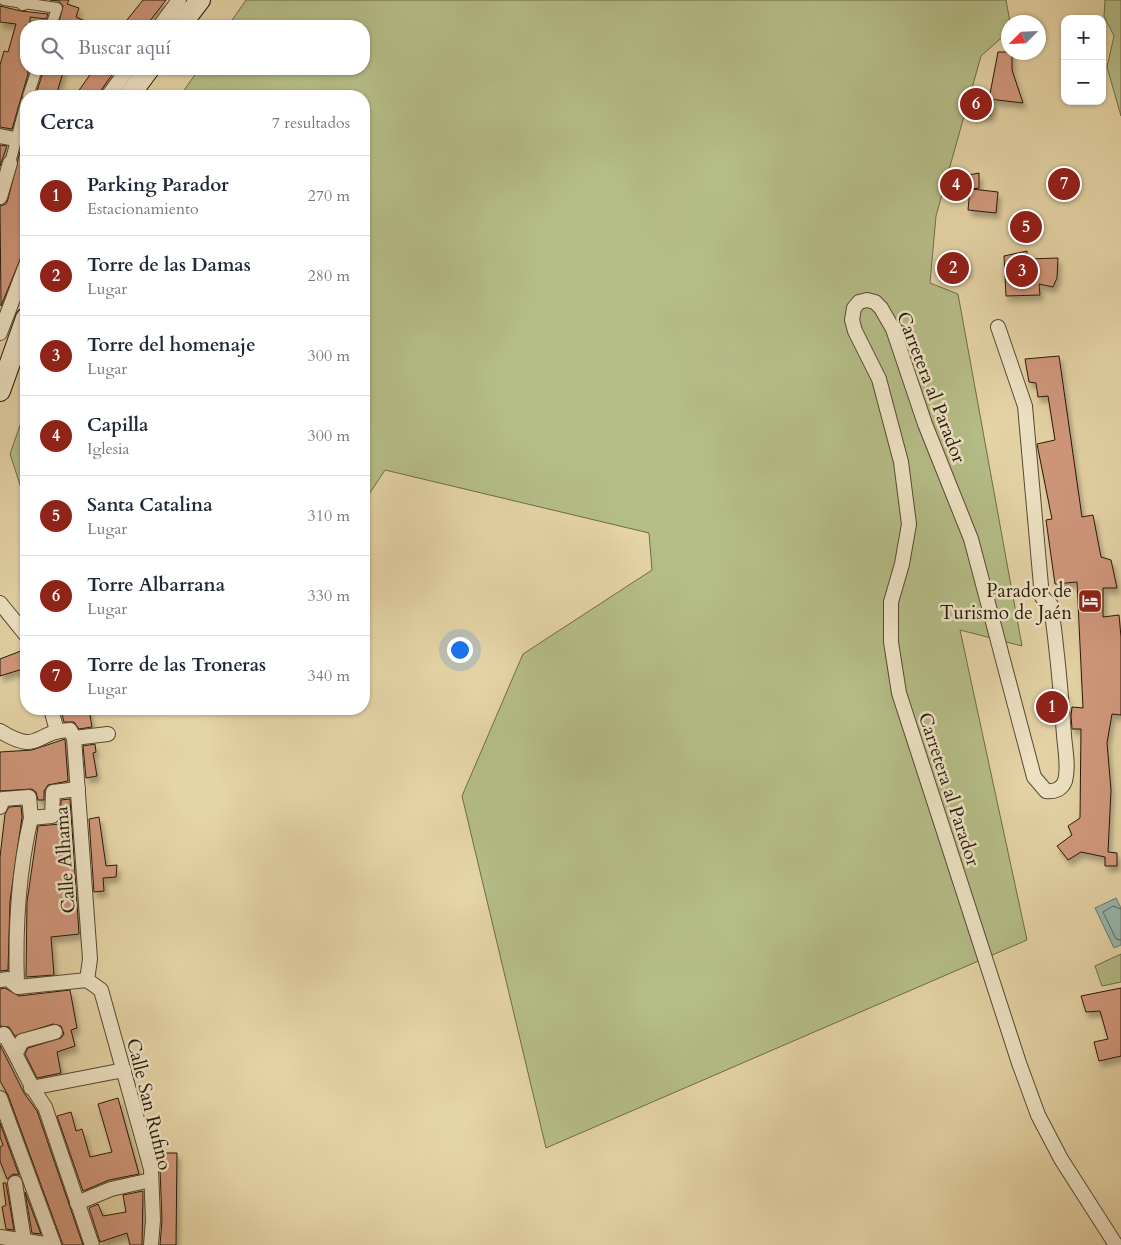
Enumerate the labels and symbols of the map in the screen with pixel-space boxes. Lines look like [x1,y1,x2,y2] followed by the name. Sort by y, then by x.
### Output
[1001,15,1046,60] north arrow
[960,85,992,123] pin: 6
[1048,165,1080,203] pin: 7
[940,166,972,204] pin: 4
[1010,208,1042,246] pin: 5
[937,249,969,287] pin: 2
[1006,252,1038,290] pin: 3
[890,308,972,467] street label: Carretera al Parador
[940,578,1072,626] place label: Parador de Turismo de Jaén
[1077,588,1103,614] hotel icon: Parador de Turismo de Jaén
[447,637,473,663] your location
[1036,688,1068,726] pin: 1
[912,709,986,870] street label: Carretera al Parador
[48,805,82,914] street label: Calle Alhama
[120,1036,178,1173] street label: Calle San Rufino

